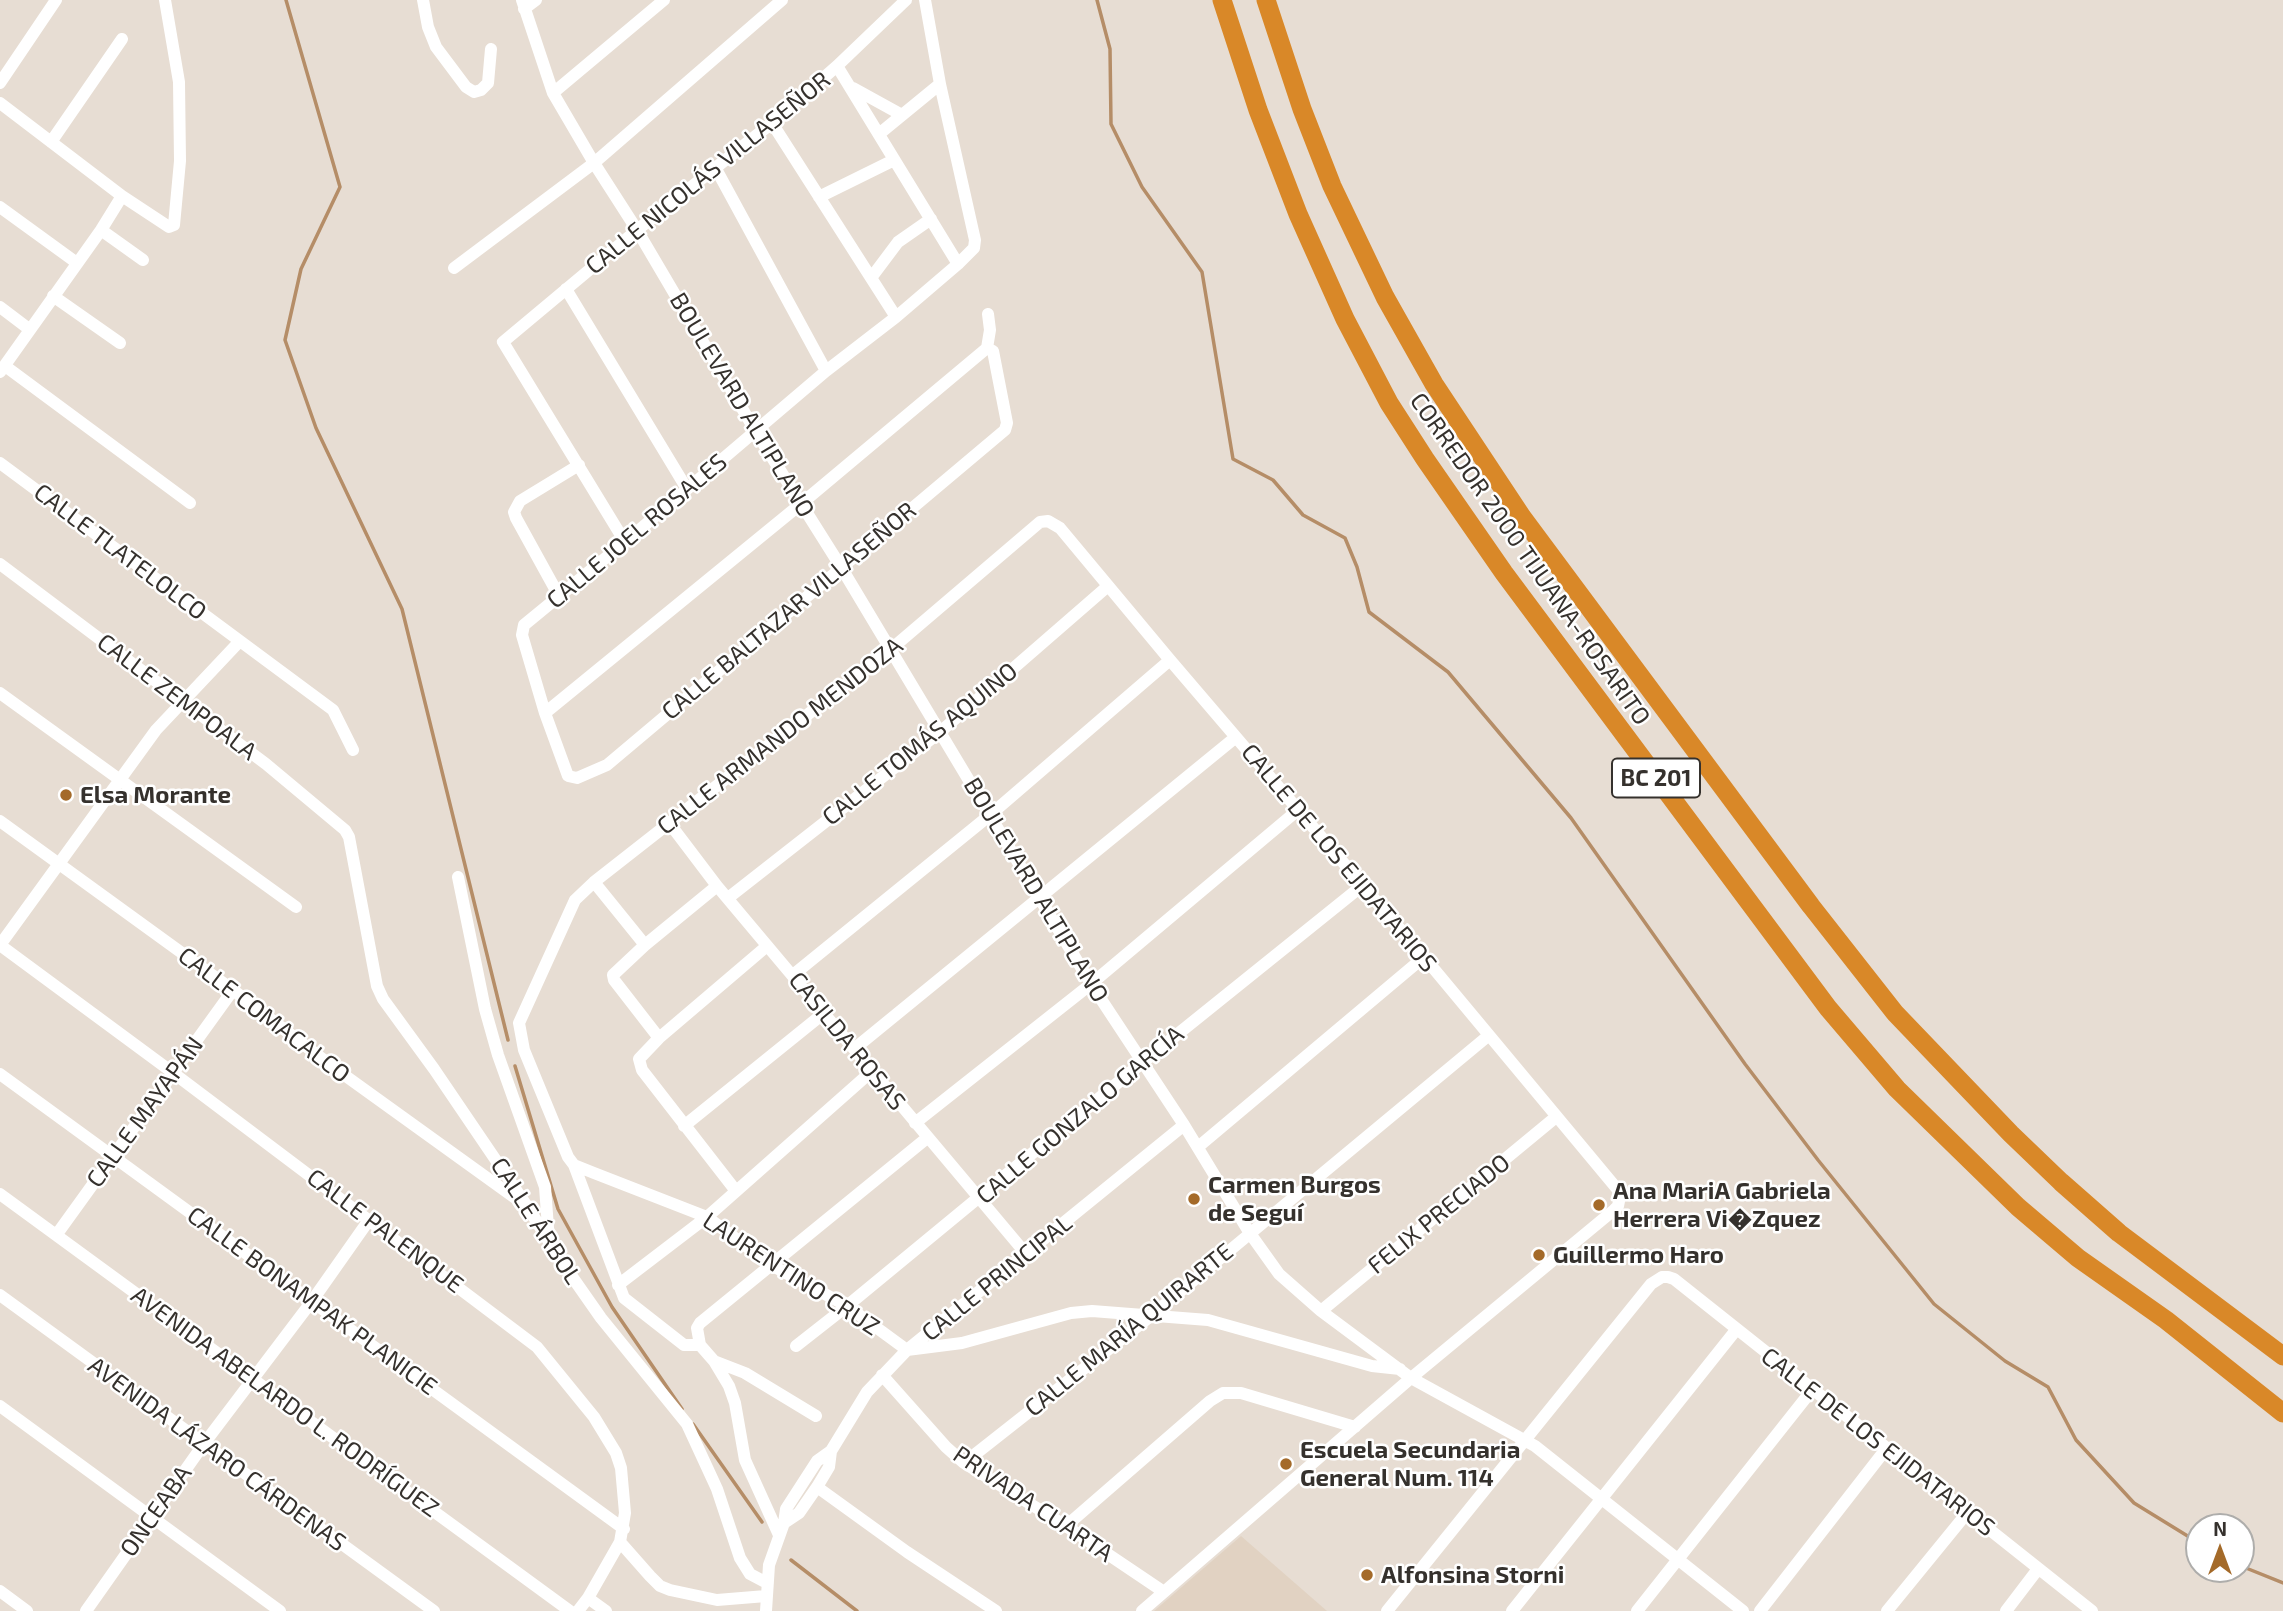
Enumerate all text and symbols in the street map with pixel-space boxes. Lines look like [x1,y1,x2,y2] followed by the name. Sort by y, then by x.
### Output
[580,66,836,280] street label: CALLE NICOLÁS VILLASEÑOR
[663,287,821,523] street label: BOULEVARD ALTIPLANO
[1404,387,1656,731] street label: CORREDOR 2000 TIJUANA-ROSARITO
[541,447,733,615] street label: CALLE JOEL ROSALES
[28,478,212,626] street label: CALLE TLATELOLCO
[656,496,922,726] street label: CALLE BALTAZAR VILLASEÑOR
[91,628,263,766] street label: CALLE ZEMPOALA
[651,631,909,841] street label: CALLE ARMANDO MENDOZA
[817,656,1023,832] street label: CALLE TOMÁS AQUINO
[1235,738,1443,978] street label: CALLE DE LOS EJIDATARIOS
[1612,758,1700,798] road number: BC 201
[957,772,1115,1008] street label: BOULEVARD ALTIPLANO
[80,781,231,809] place label: Elsa Morante
[58,787,74,803] marker: Elsa Morante
[173,941,355,1089] street label: CALLE COMACALCO
[782,966,912,1116] street label: CASILDA ROSAS
[971,1020,1189,1210] street label: CALLE GONZALO GARCÍA
[81,1031,209,1193] street label: CALLE MAYAPÁN
[1362,1148,1516,1280] street label: FELIX PRECIADO
[484,1152,588,1290] street label: CALLE ÁRBOL
[301,1163,469,1299] street label: CALLE PALENQUE
[1208,1171,1381,1227] place label: Carmen Burgos de Seguí
[1613,1177,1831,1233] place label: Ana MariA Gabriela Herrera Vi�Zquez
[1186,1191,1202,1207] marker: Carmen Burgos de Seguí
[1591,1197,1607,1213] marker: Ana MariA Gabriela Herrera Vi�Zquez
[181,1201,443,1401] street label: CALLE BONAMPAK PLANICIE
[697,1206,885,1342] street label: LAURENTINO CRUZ
[916,1209,1078,1347] street label: CALLE PRINCIPAL
[1019,1237,1239,1423] street label: CALLE MARÍA QUIRARTE
[1553,1241,1724,1269] place label: Guillermo Haro
[1531,1247,1547,1263] marker: Guillermo Haro
[126,1281,444,1523] street label: AVENIDA ABELARDO L. RODRÍGUEZ
[1755,1342,2001,1542] street label: CALLE DE LOS EJIDATARIOS
[82,1351,352,1557] street label: AVENIDA LÁZARO CÁRDENAS
[1300,1436,1520,1492] place label: Escuela Secundaria General Num. 114
[948,1440,1118,1568] street label: PRIVADA CUARTA
[1278,1456,1294,1472] marker: Escuela Secundaria General Num. 114
[114,1460,198,1562] street label: ONCEABA
[2185,1513,2255,1583] north arrow
[2213,1517,2227,1540] text: N
[1381,1561,1564,1589] place label: Alfonsina Storni
[1359,1567,1375,1583] marker: Alfonsina Storni

